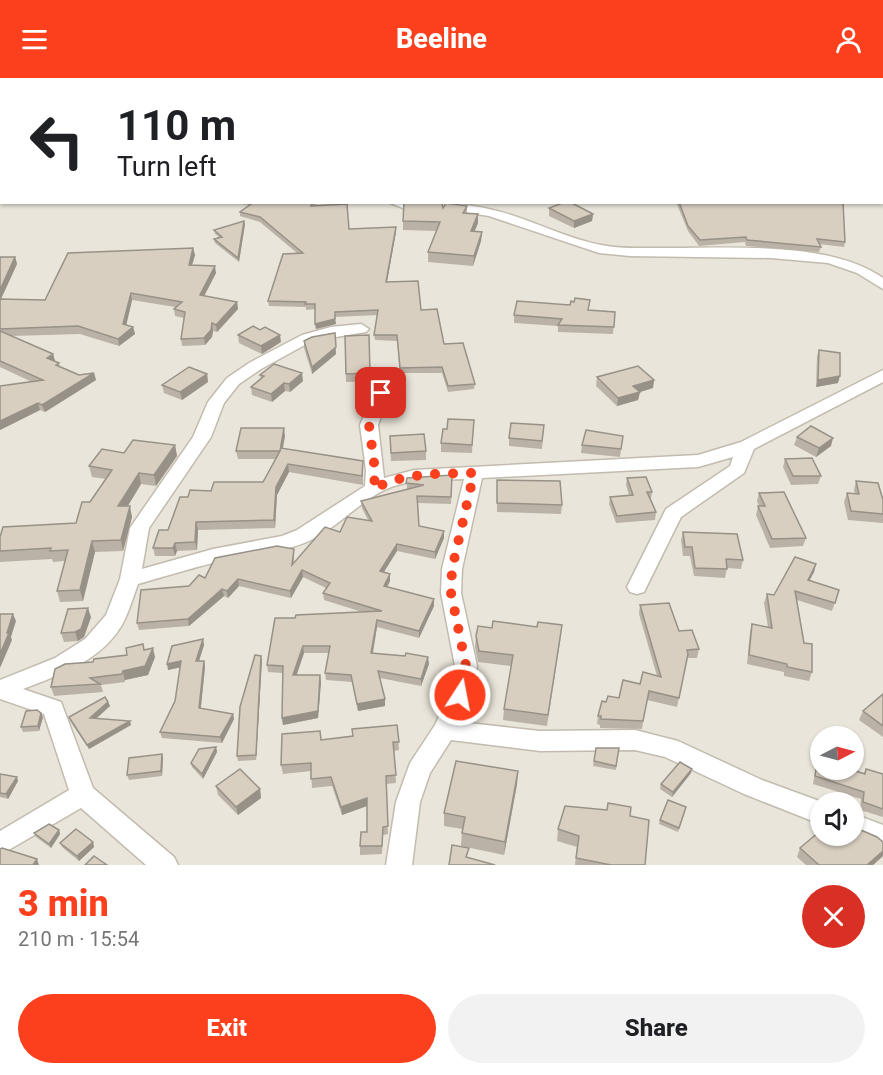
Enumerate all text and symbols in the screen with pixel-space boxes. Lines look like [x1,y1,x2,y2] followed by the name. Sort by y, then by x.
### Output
[18,23,51,56] icon: menu
[396,23,487,55] text: Beeline
[832,23,865,56] icon: person
[117,101,236,150] text: 110 m
[18,102,96,180] icon: left
[117,151,217,183] text: Turn left
[355,367,406,418] pin
[364,376,397,409] icon: arrive
[428,663,492,727] position arrow
[810,726,864,780] north arrow
[810,726,864,846] map controls
[810,792,864,846] button: sound
[18,883,109,925] text: 3 min
[802,885,865,948] button: close
[18,927,139,951] text: 210 m · 15:54
[18,994,436,1063] button: Exit
[448,994,865,1063] button: Share

